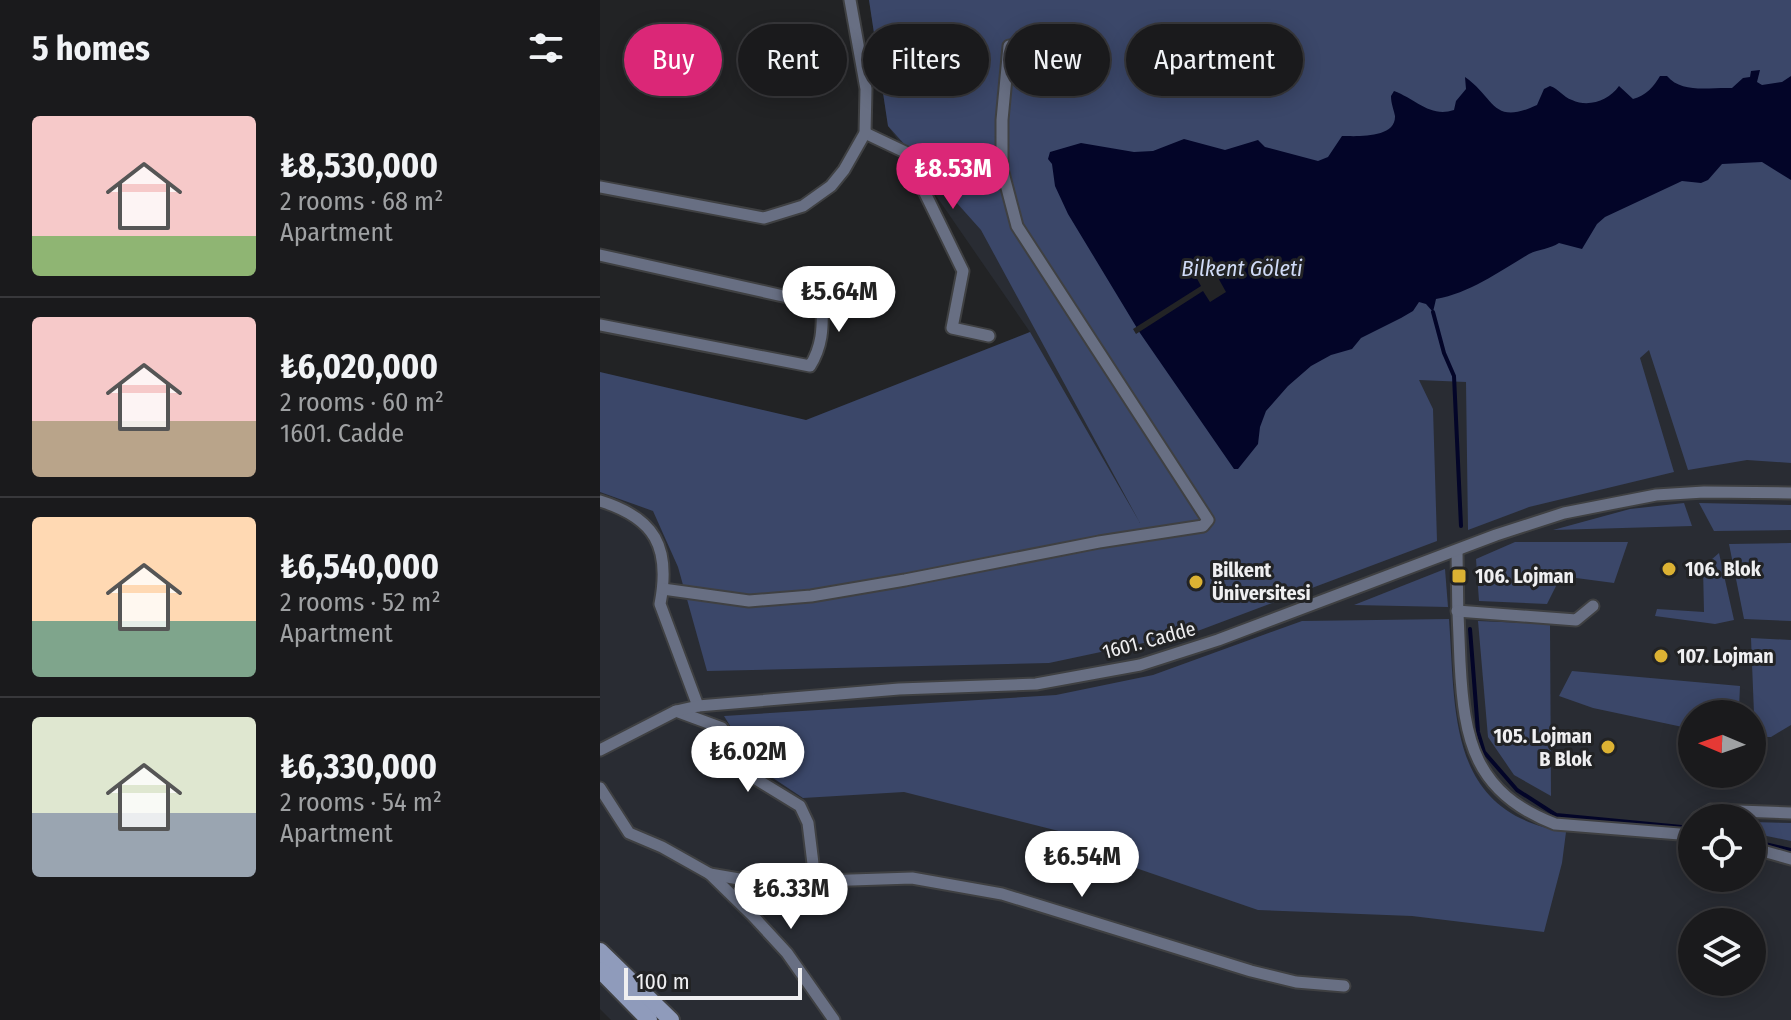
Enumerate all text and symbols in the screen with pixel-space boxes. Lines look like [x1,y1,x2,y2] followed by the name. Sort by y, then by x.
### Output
[624,24,722,96] chip: Buy
[738,24,847,96] chip: Rent
[863,24,989,96] chip: Filters
[1005,24,1110,96] chip: New
[1126,24,1303,96] chip: Apartment
[524,26,568,70] icon: filters
[32,28,150,69] text: 5 homes
[888,143,1018,211] pin: ₺8.53M
[280,145,438,186] text: ₺8,530,000
[96,148,192,244] icon: home
[914,153,992,184] text: ₺8.53M
[280,186,443,217] text: 2 rooms · 68 m²
[280,217,393,248] text: Apartment
[1181,255,1303,282] water label: Bilkent Göleti
[774,266,904,334] pin: ₺5.64M
[800,276,878,307] text: ₺5.64M
[280,346,438,387] text: ₺6,020,000
[96,349,192,445] icon: home
[280,387,444,418] text: 2 rooms · 60 m²
[280,418,404,449] text: 1601. Cadde
[280,546,439,587] text: ₺6,540,000
[96,549,192,645] icon: home
[1685,557,1762,581] place label: 106. Blok
[1212,558,1311,605] place label: Bilkent Üniversitesi
[1660,560,1678,578] marker: 106. Blok
[1475,564,1574,588] place label: 106. Lojman
[1450,567,1468,585] marker: 106. Lojman
[1187,573,1205,591] marker: Bilkent Üniversitesi
[280,587,441,618] text: 2 rooms · 52 m²
[1100,616,1198,664] street label: 1601. Cadde
[280,618,393,649] text: Apartment
[1677,644,1774,668] place label: 107. Lojman
[1652,647,1670,665] marker: 107. Lojman
[1678,700,1766,788] north arrow
[1678,700,1766,996] map controls
[1494,724,1593,771] place label: 105. Lojman B Blok
[683,726,813,794] pin: ₺6.02M
[709,736,787,767] text: ₺6.02M
[1599,738,1617,756] marker: 105. Lojman B Blok
[280,746,437,787] text: ₺6,330,000
[96,749,192,845] icon: home
[280,787,442,818] text: 2 rooms · 54 m²
[1678,804,1766,892] button: locate
[280,818,393,849] text: Apartment
[1017,831,1147,899] pin: ₺6.54M
[1043,841,1121,872] text: ₺6.54M
[726,863,856,931] pin: ₺6.33M
[753,873,829,904] text: ₺6.33M
[1678,908,1766,996] button: layers
[624,964,802,1000] scale bar
[636,968,690,995] text: 100 m

